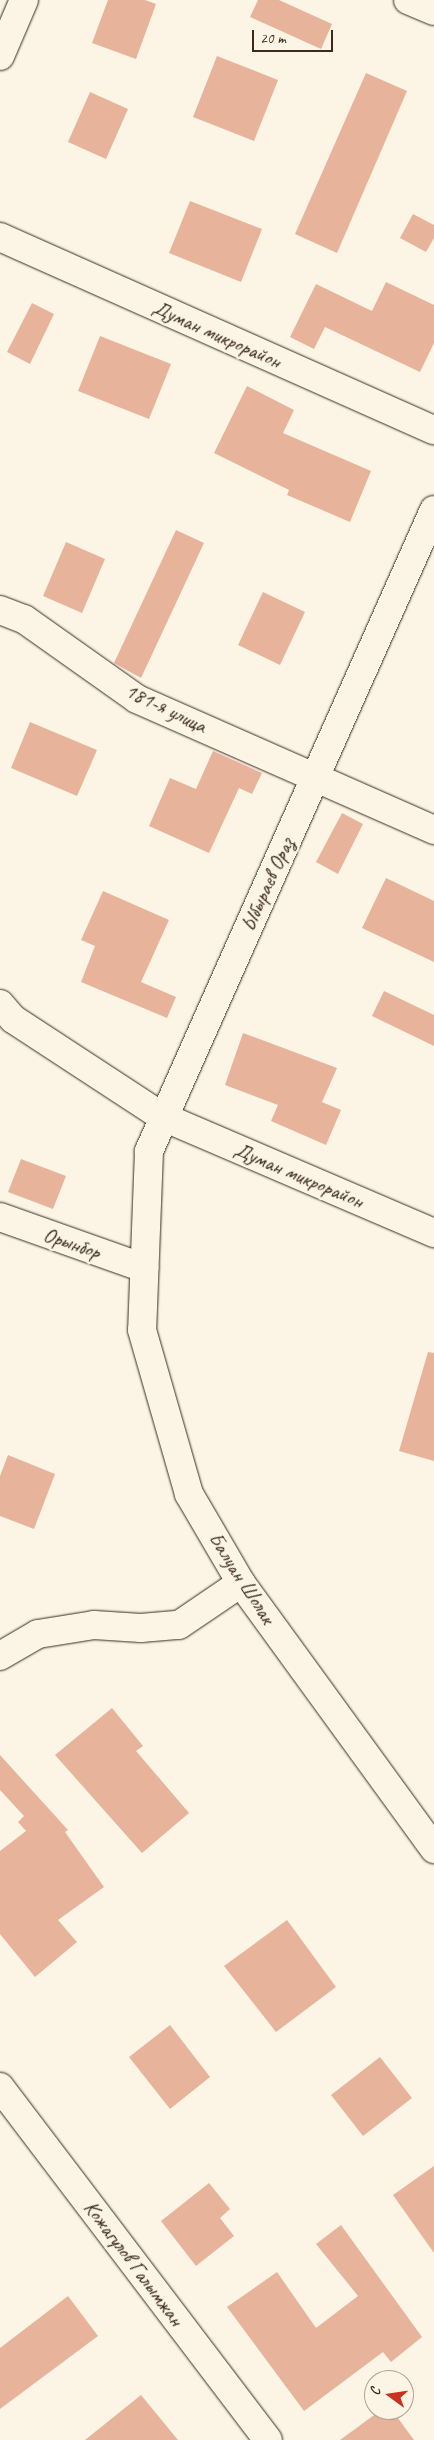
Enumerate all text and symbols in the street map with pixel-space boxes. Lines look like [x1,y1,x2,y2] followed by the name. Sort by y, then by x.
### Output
[254,20,335,52] scale bar
[260,29,286,48] text: 20 m
[149,294,285,374] street label: Думан микрорайон
[121,677,211,739] street label: 181-я улица
[235,833,299,935] street label: Ыбыраев Ораз
[231,1136,367,1214] street label: Думан микрорайон
[40,1222,104,1264] street label: Орынбор
[203,1527,281,1629] street label: Балуан Шолак
[79,2196,189,2330] street label: Кожагулов Галымжан
[364,2370,414,2420] north arrow
[366,2386,384,2397] text: С

